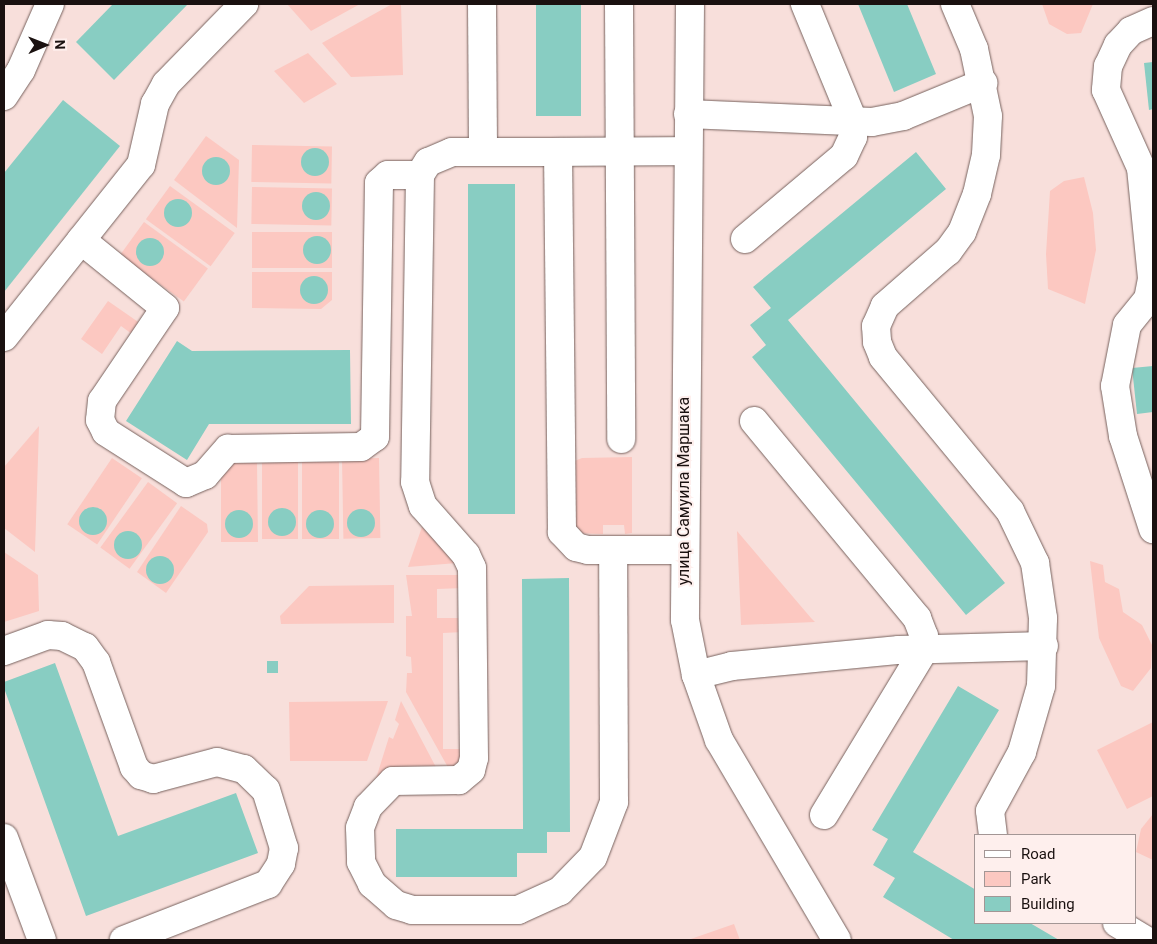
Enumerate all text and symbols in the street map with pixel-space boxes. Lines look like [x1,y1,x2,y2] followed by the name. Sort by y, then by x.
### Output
[20,20,70,70] north arrow
[52,40,68,50] text: N
[674,397,694,585] street label: улица Самуила Маршака
[974,834,1137,924] legend
[1021,845,1055,863] text: Road
[1021,870,1051,888] text: Park
[1021,895,1075,913] text: Building

